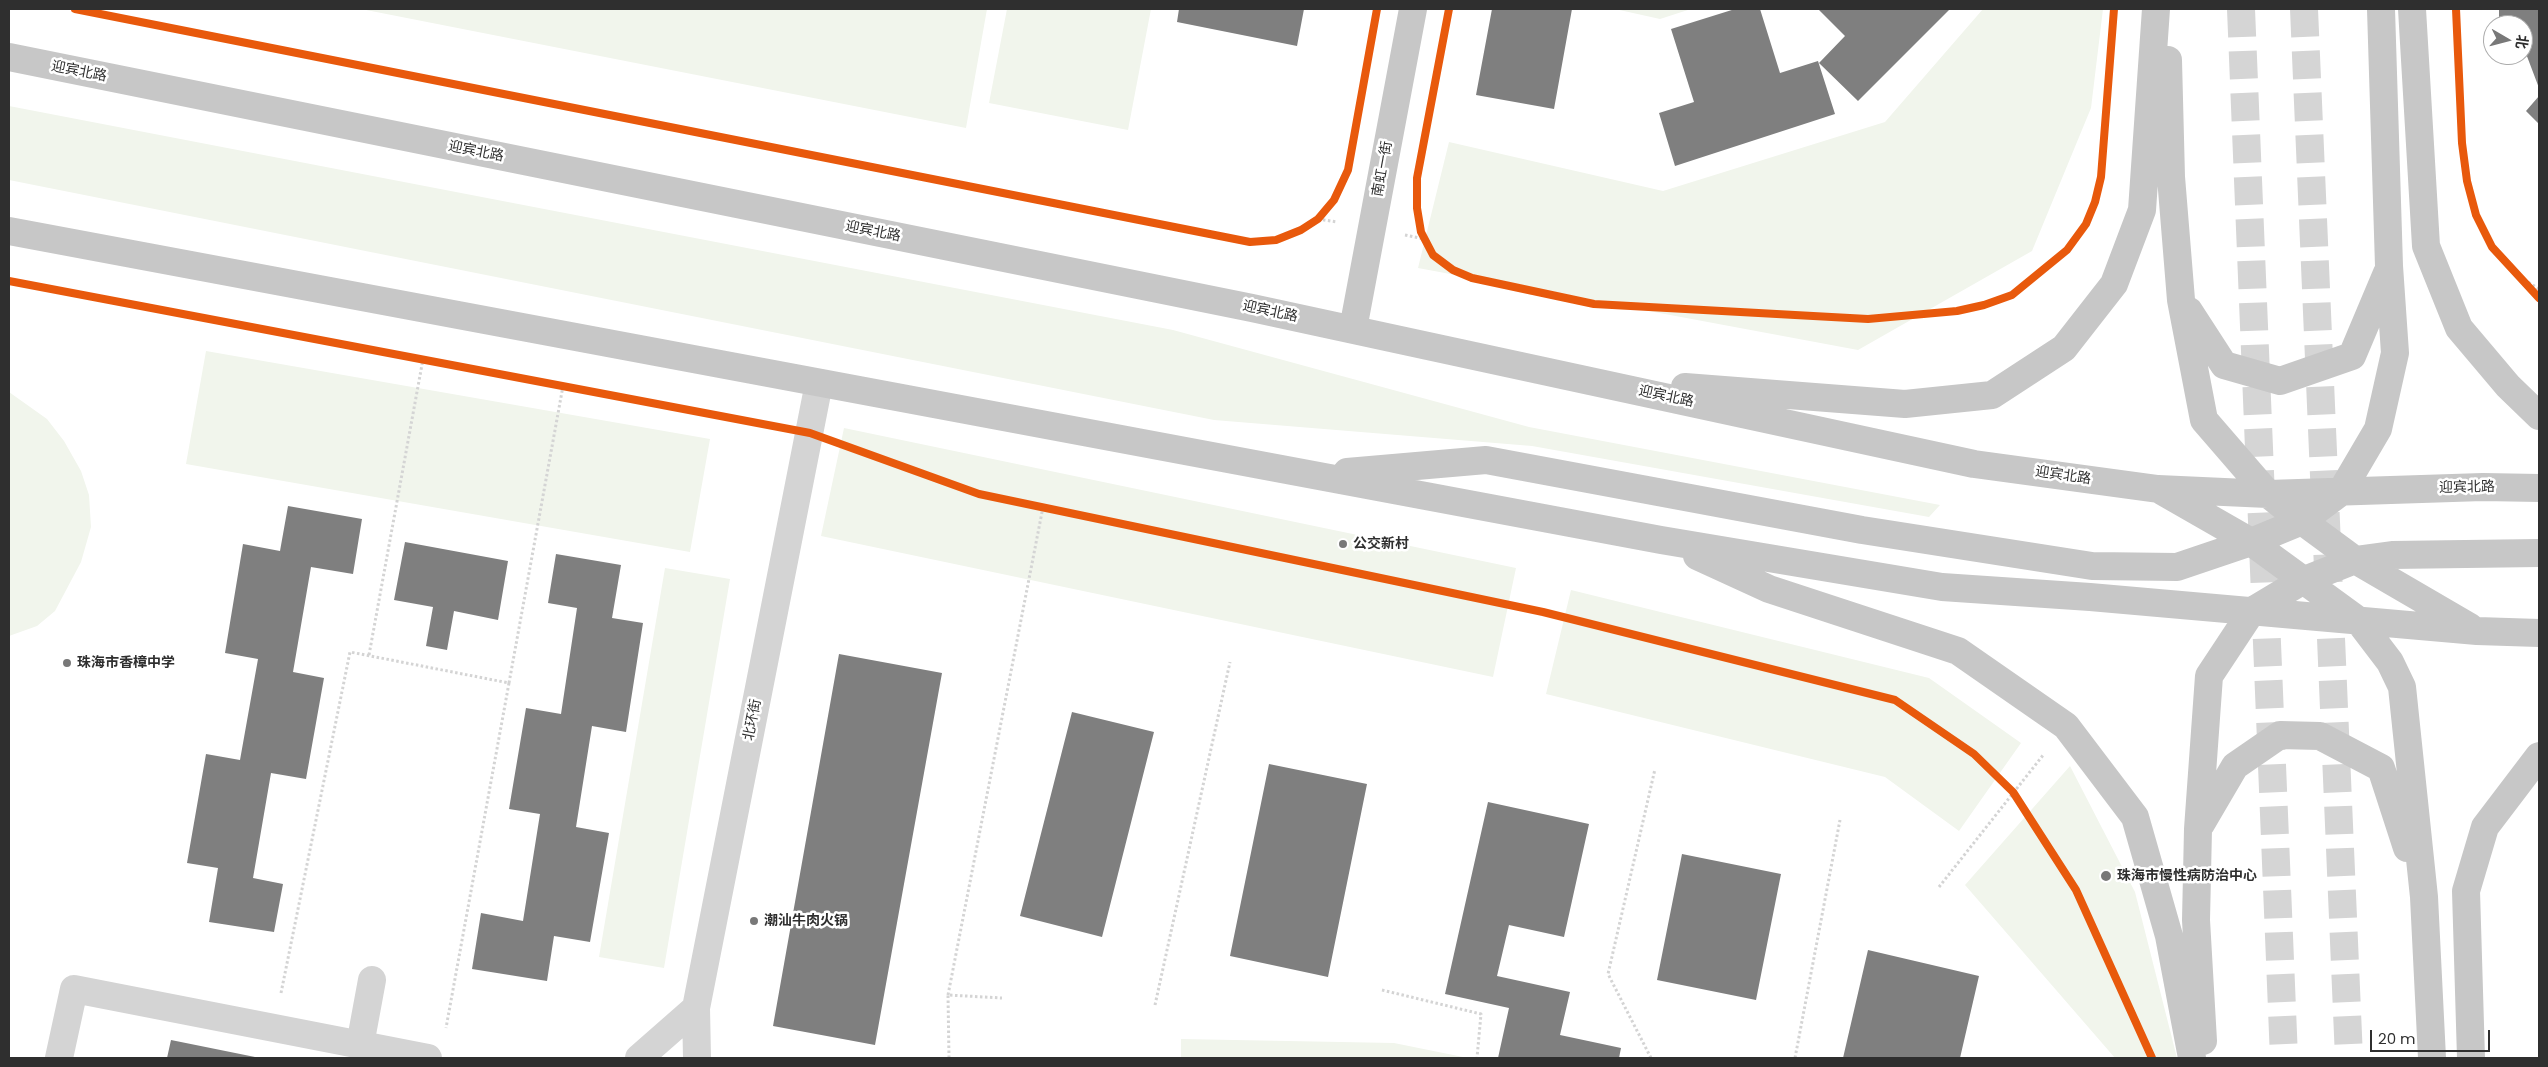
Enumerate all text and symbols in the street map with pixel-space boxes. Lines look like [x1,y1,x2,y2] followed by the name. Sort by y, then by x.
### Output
[2483,15,2533,65] north arrow
[2511,34,2533,50] text: 北
[50,58,108,86] street label: 迎宾北路
[447,138,505,166] street label: 迎宾北路
[1370,140,1396,198] street label: 南虹一街
[844,218,902,246] street label: 迎宾北路
[1241,298,1299,326] street label: 迎宾北路
[1637,383,1695,411] street label: 迎宾北路
[2034,464,2092,488] street label: 迎宾北路
[2439,479,2495,497] street label: 迎宾北路
[1353,536,1409,552] place label: 公交新村
[1337,538,1349,550] marker: 公交新村
[77,655,175,671] place label: 珠海市香樟中学
[61,657,73,669] marker: 珠海市香樟中学
[741,698,765,742] street label: 北环街
[2117,868,2257,884] place label: 珠海市慢性病防治中心
[2099,869,2113,883] marker: 珠海市慢性病防治中心
[764,913,848,929] place label: 潮汕牛肉火锅
[748,915,760,927] marker: 潮汕牛肉火锅
[2373,1020,2493,1052] scale bar
[2378,1028,2416,1049] text: 20 m

